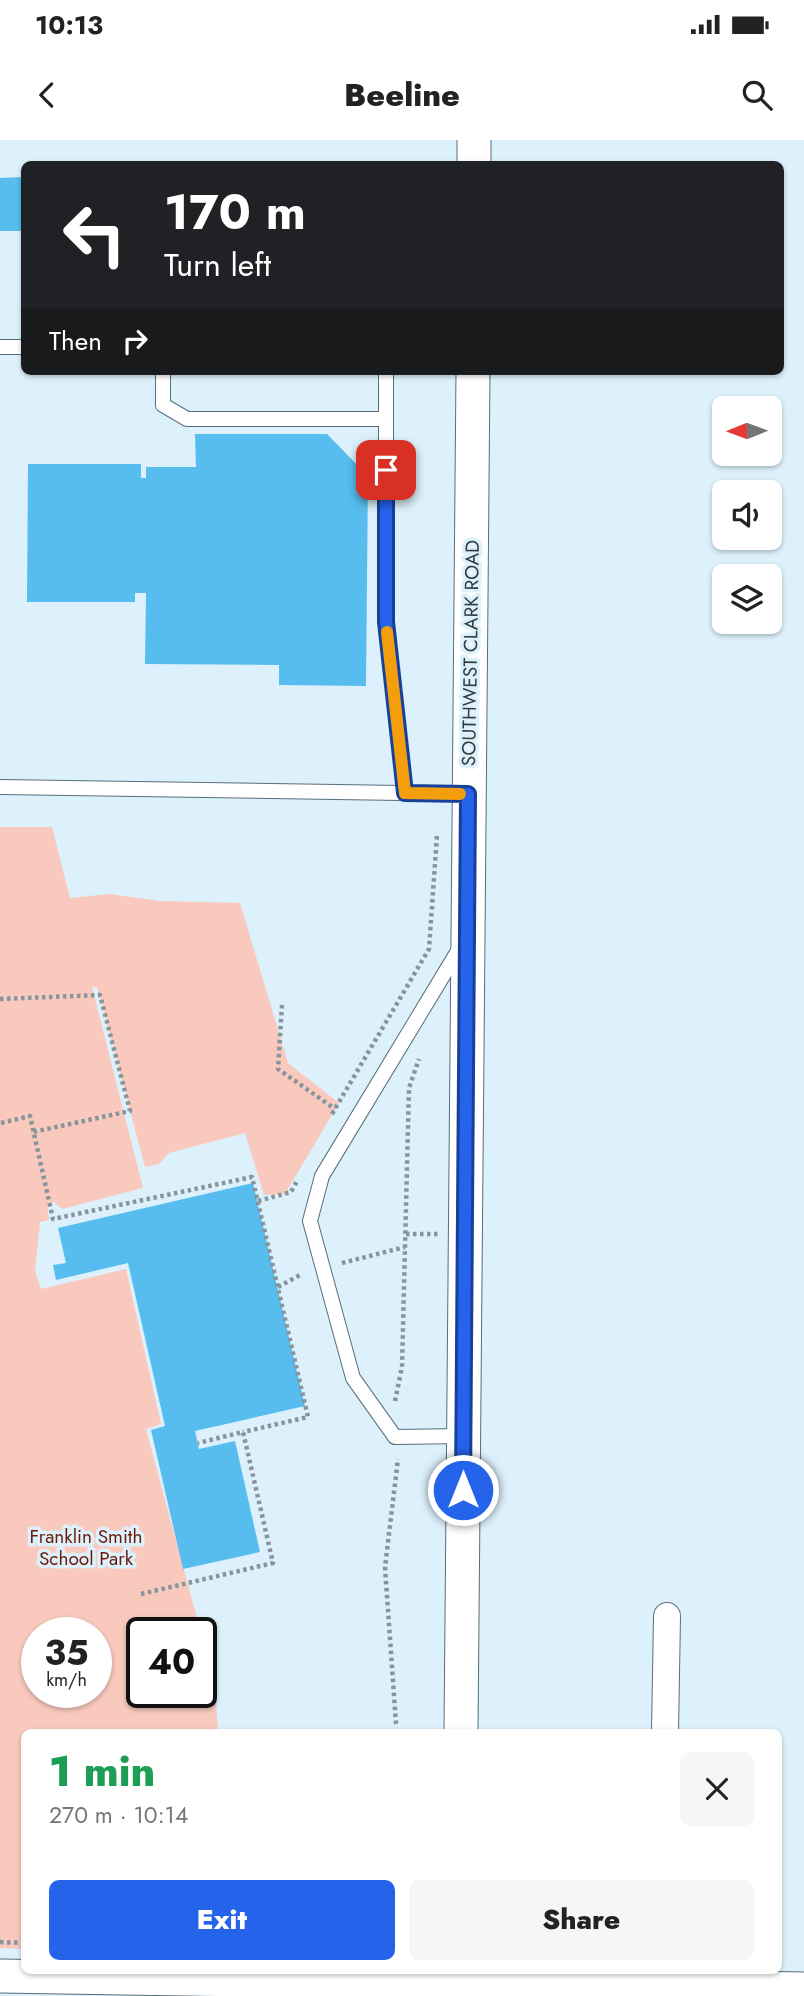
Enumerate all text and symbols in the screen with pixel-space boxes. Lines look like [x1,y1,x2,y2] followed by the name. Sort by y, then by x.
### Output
[35,6,103,44] text: 10:13
[344,72,460,118] text: Beeline
[28,76,66,114] icon: back
[738,76,776,114] icon: search
[164,177,306,247] text: 170 m
[49,189,140,280] icon: left
[164,242,271,288] text: Turn left
[49,322,102,360] text: Then
[116,322,154,360] icon: right
[712,396,782,466] north arrow
[712,396,782,634] map controls
[356,440,416,500] pin
[367,451,405,489] icon: arrive
[712,480,782,550] button: sound
[455,540,486,766] street label: SOUTHWEST CLARK ROAD
[712,564,782,634] button: layers
[426,1453,500,1527] position arrow
[30,1523,142,1572] park label: Franklin Smith School Park
[126,1617,217,1708] speed limit sign: 40
[44,1628,89,1678] text: 35
[46,1667,87,1693] text: km/h
[49,1741,155,1802] text: 1 min
[680,1752,754,1826] button: close
[49,1798,188,1832] text: 270 m · 10:14
[49,1880,395,1960] button: Exit
[409,1880,754,1960] button: Share

